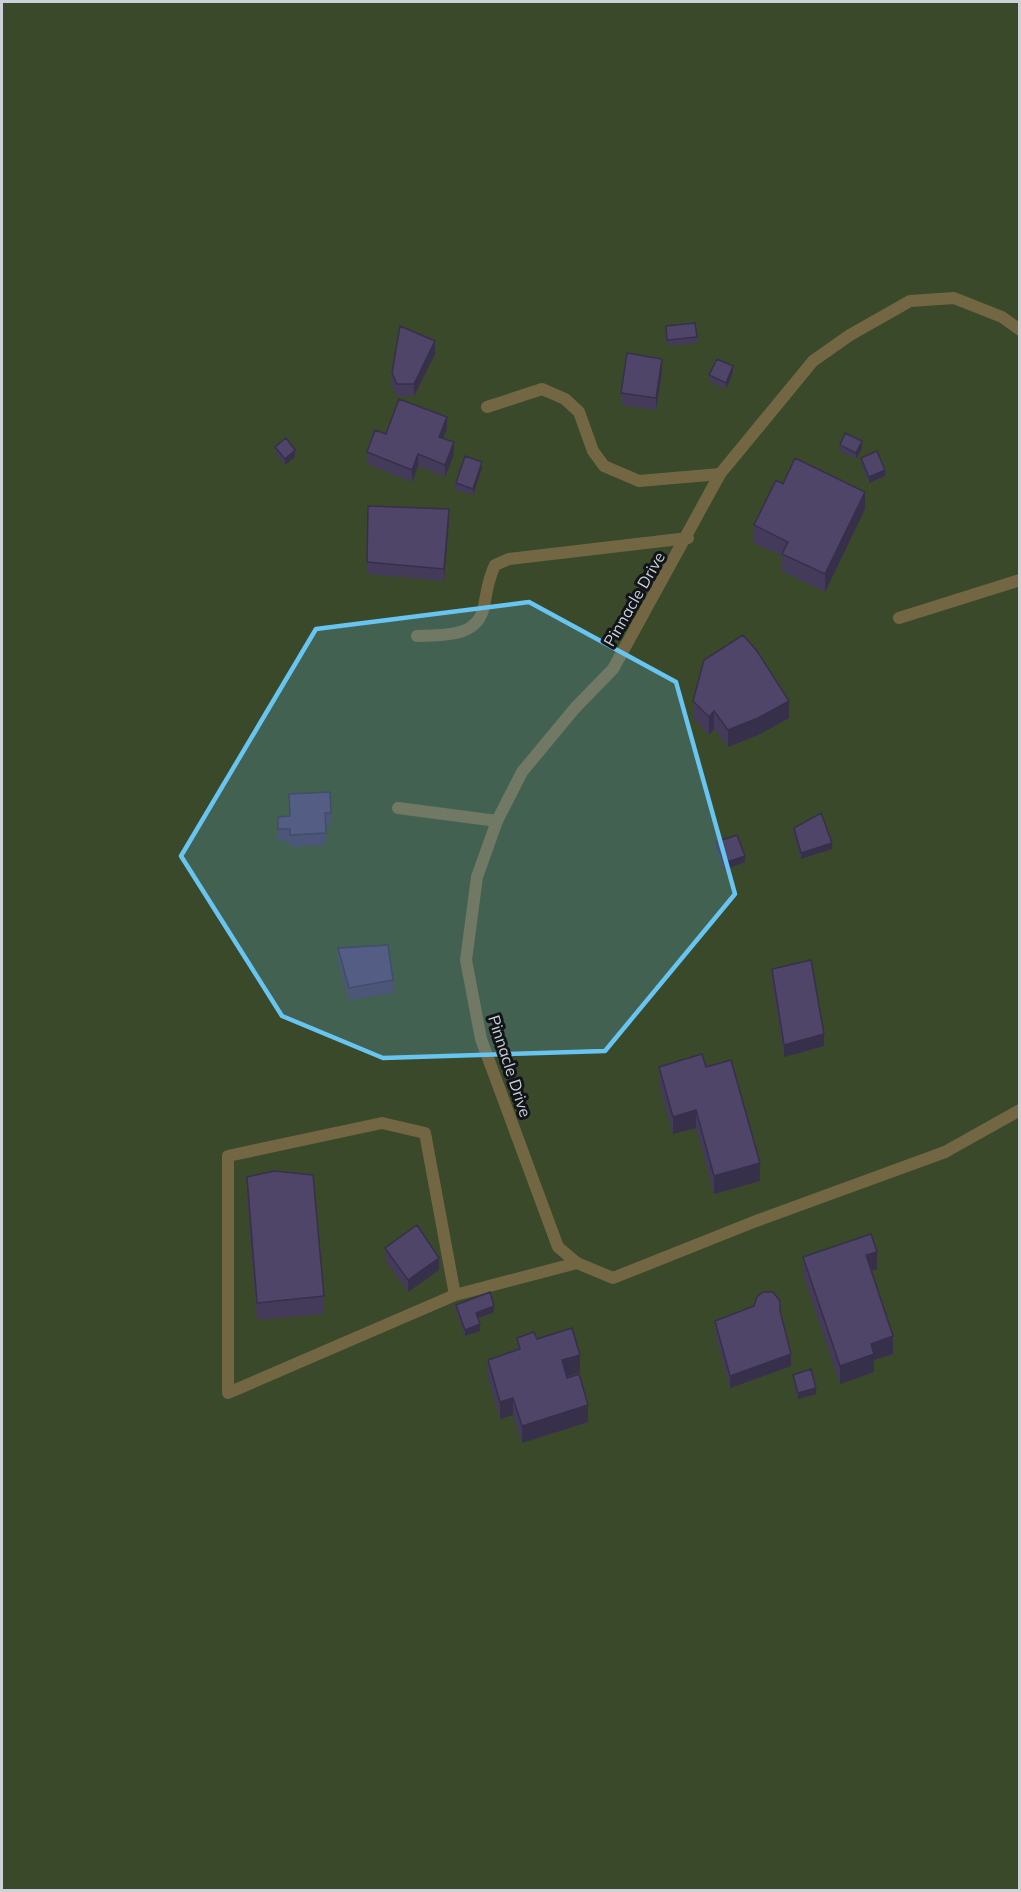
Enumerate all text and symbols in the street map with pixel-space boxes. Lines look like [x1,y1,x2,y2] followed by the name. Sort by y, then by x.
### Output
[599,548,669,650] street label: Pinnacle Drive
[484,1013,536,1119] street label: Pinnacle Drive

